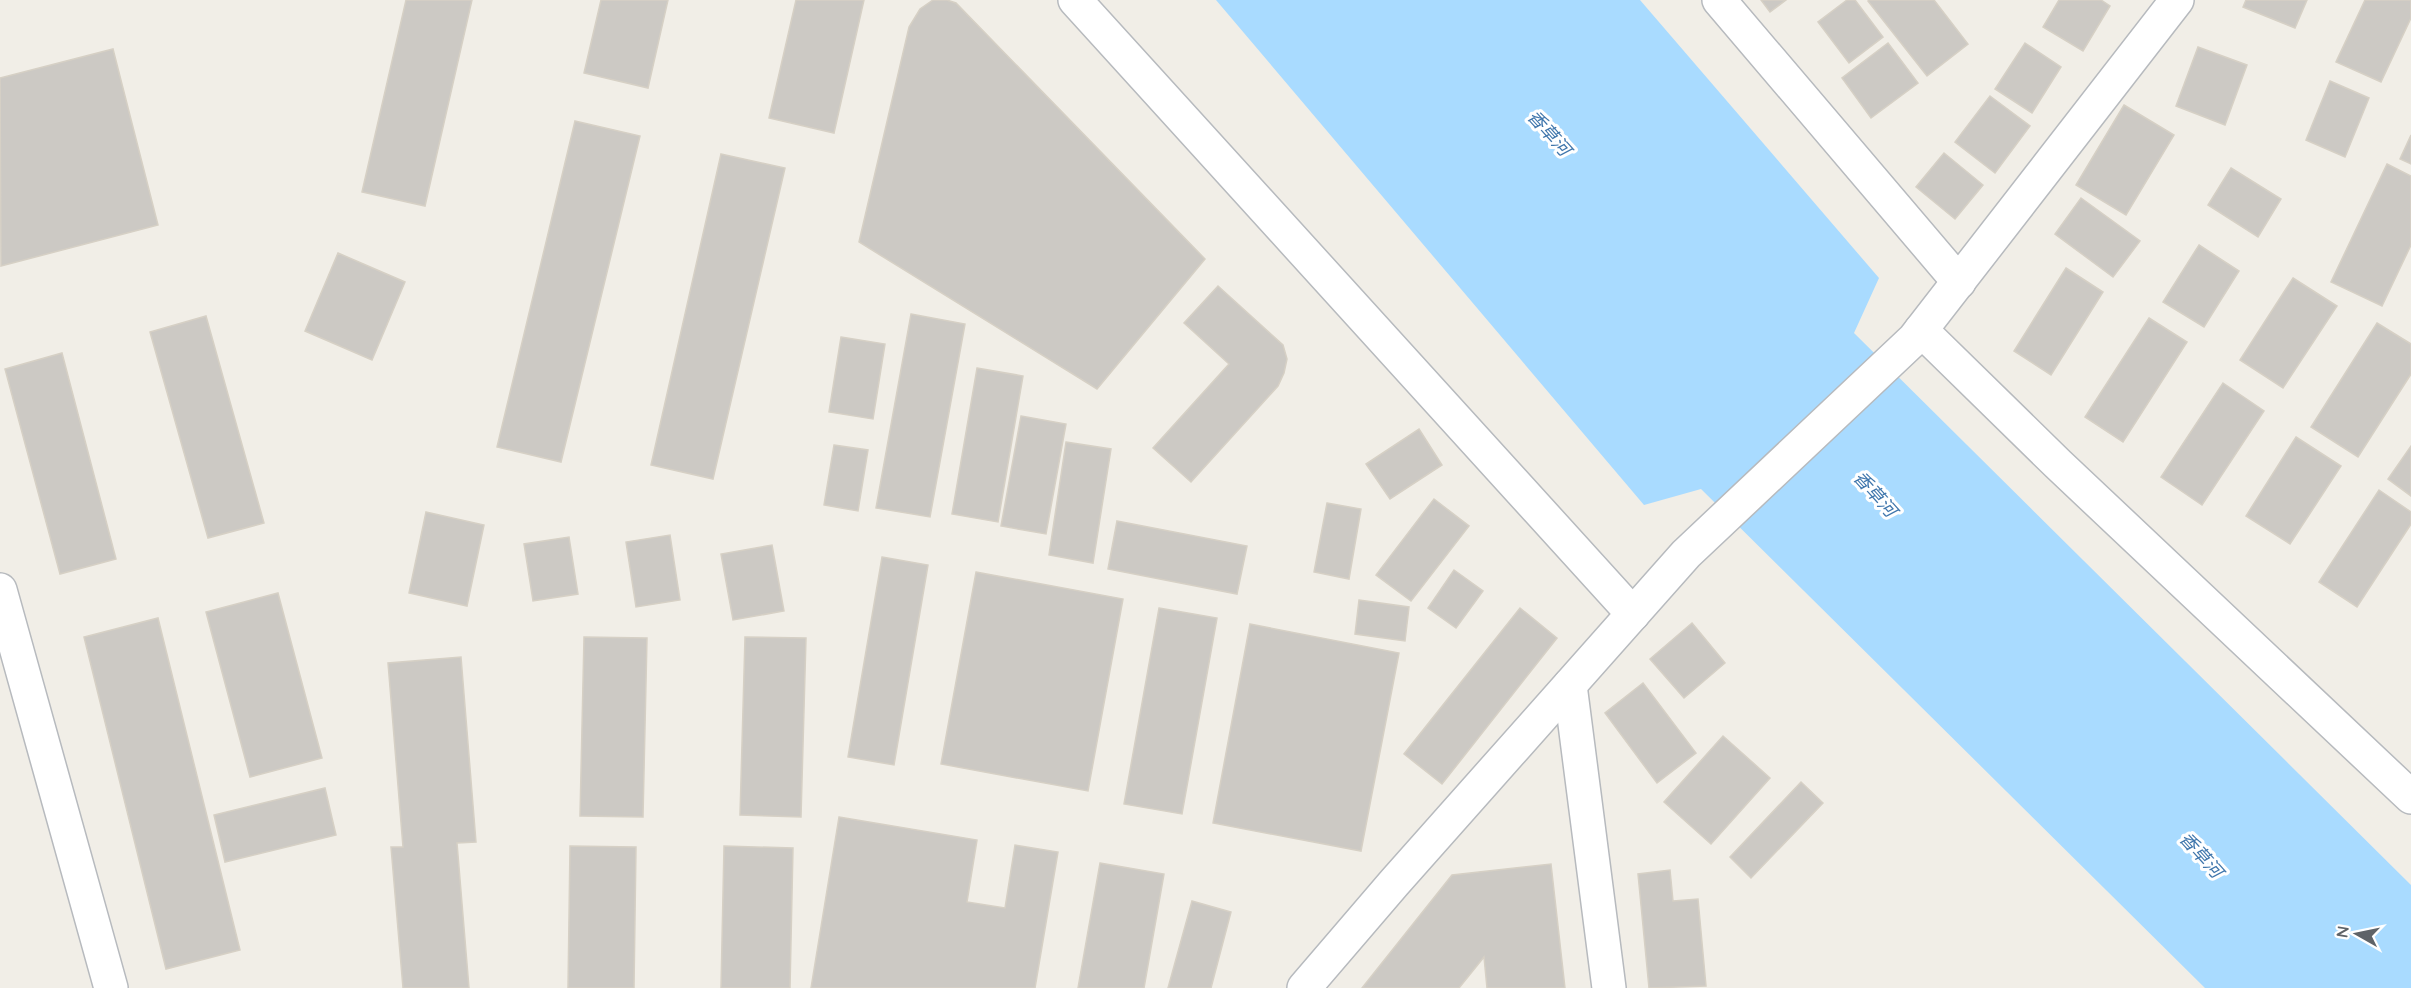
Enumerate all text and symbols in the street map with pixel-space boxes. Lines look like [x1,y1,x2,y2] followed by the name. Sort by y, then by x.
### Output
[1523,105,1578,163] water label: 香草河
[1849,466,1904,524] water label: 香草河
[2175,827,2230,885] water label: 香草河
[2327,904,2387,964] north arrow
[2331,924,2353,939] text: N

